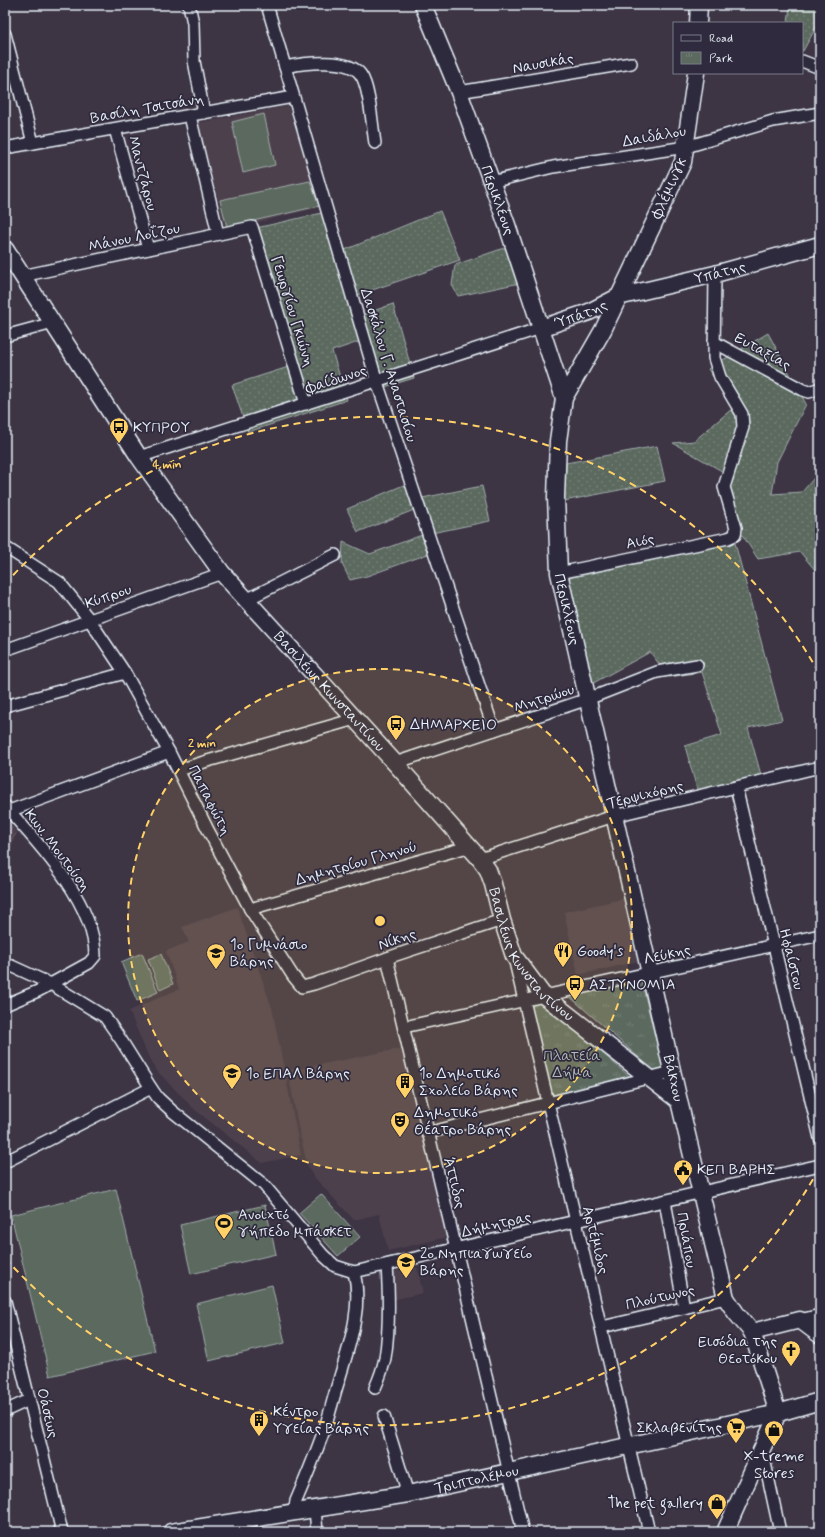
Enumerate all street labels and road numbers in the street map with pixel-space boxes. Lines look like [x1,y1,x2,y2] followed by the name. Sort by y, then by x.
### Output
[511,49,576,79] street label: Ναυσικάς
[89,89,206,129] street label: Βασίλη Τσιτσάνη
[621,122,688,152] street label: Δαιδάλου
[122,134,162,213] street label: Μαντζάρου
[647,155,692,223] street label: Φλέμινγκ
[475,163,519,238] street label: Περικλέους
[87,218,182,257] street label: Μάνου Λοΐζου
[266,253,318,369] street label: Γεωργίου Γκιώνη
[692,257,749,290] street label: Υπάτης
[355,286,421,445] street label: Δασκάλου Γ. Αναστασίου
[552,295,611,334] street label: Ύπάτης
[731,328,795,376] street label: Ευταξίας
[302,361,370,400] street label: Φαίδωνος
[624,529,657,555] street label: Αιός
[548,572,584,648] street label: Περικλέους
[82,580,134,614] street label: Κύπρου
[269,627,389,757] street label: Βασιλέως Κωνσταντίνου
[512,680,577,718] street label: Μητρώου
[183,762,235,839] street label: Παπαφώτη
[605,776,686,814] street label: Τερψιχόρης
[20,805,95,896] street label: Κων. Μουτούση
[293,837,419,891] street label: Δημητρίου Γληνού
[483,886,578,1027] street label: Βασιλέως Κωνσταντίνου
[376,924,419,956] street label: Νίκης
[774,926,808,992] street label: Ηφαίστου
[642,940,693,970] street label: Λεύκης
[658,1053,688,1104] street label: Βάκχου
[438,1156,470,1211] street label: Άττιδος
[577,1204,613,1277] street label: Αρτέμιδος
[459,1207,534,1243] street label: Δήμητρας
[671,1211,701,1270] street label: Πριάπου
[624,1280,697,1316] street label: Πλούτωνος
[31,1386,63,1441] street label: Οάσεως
[433,1461,521,1499] street label: Τριπτολέμου

